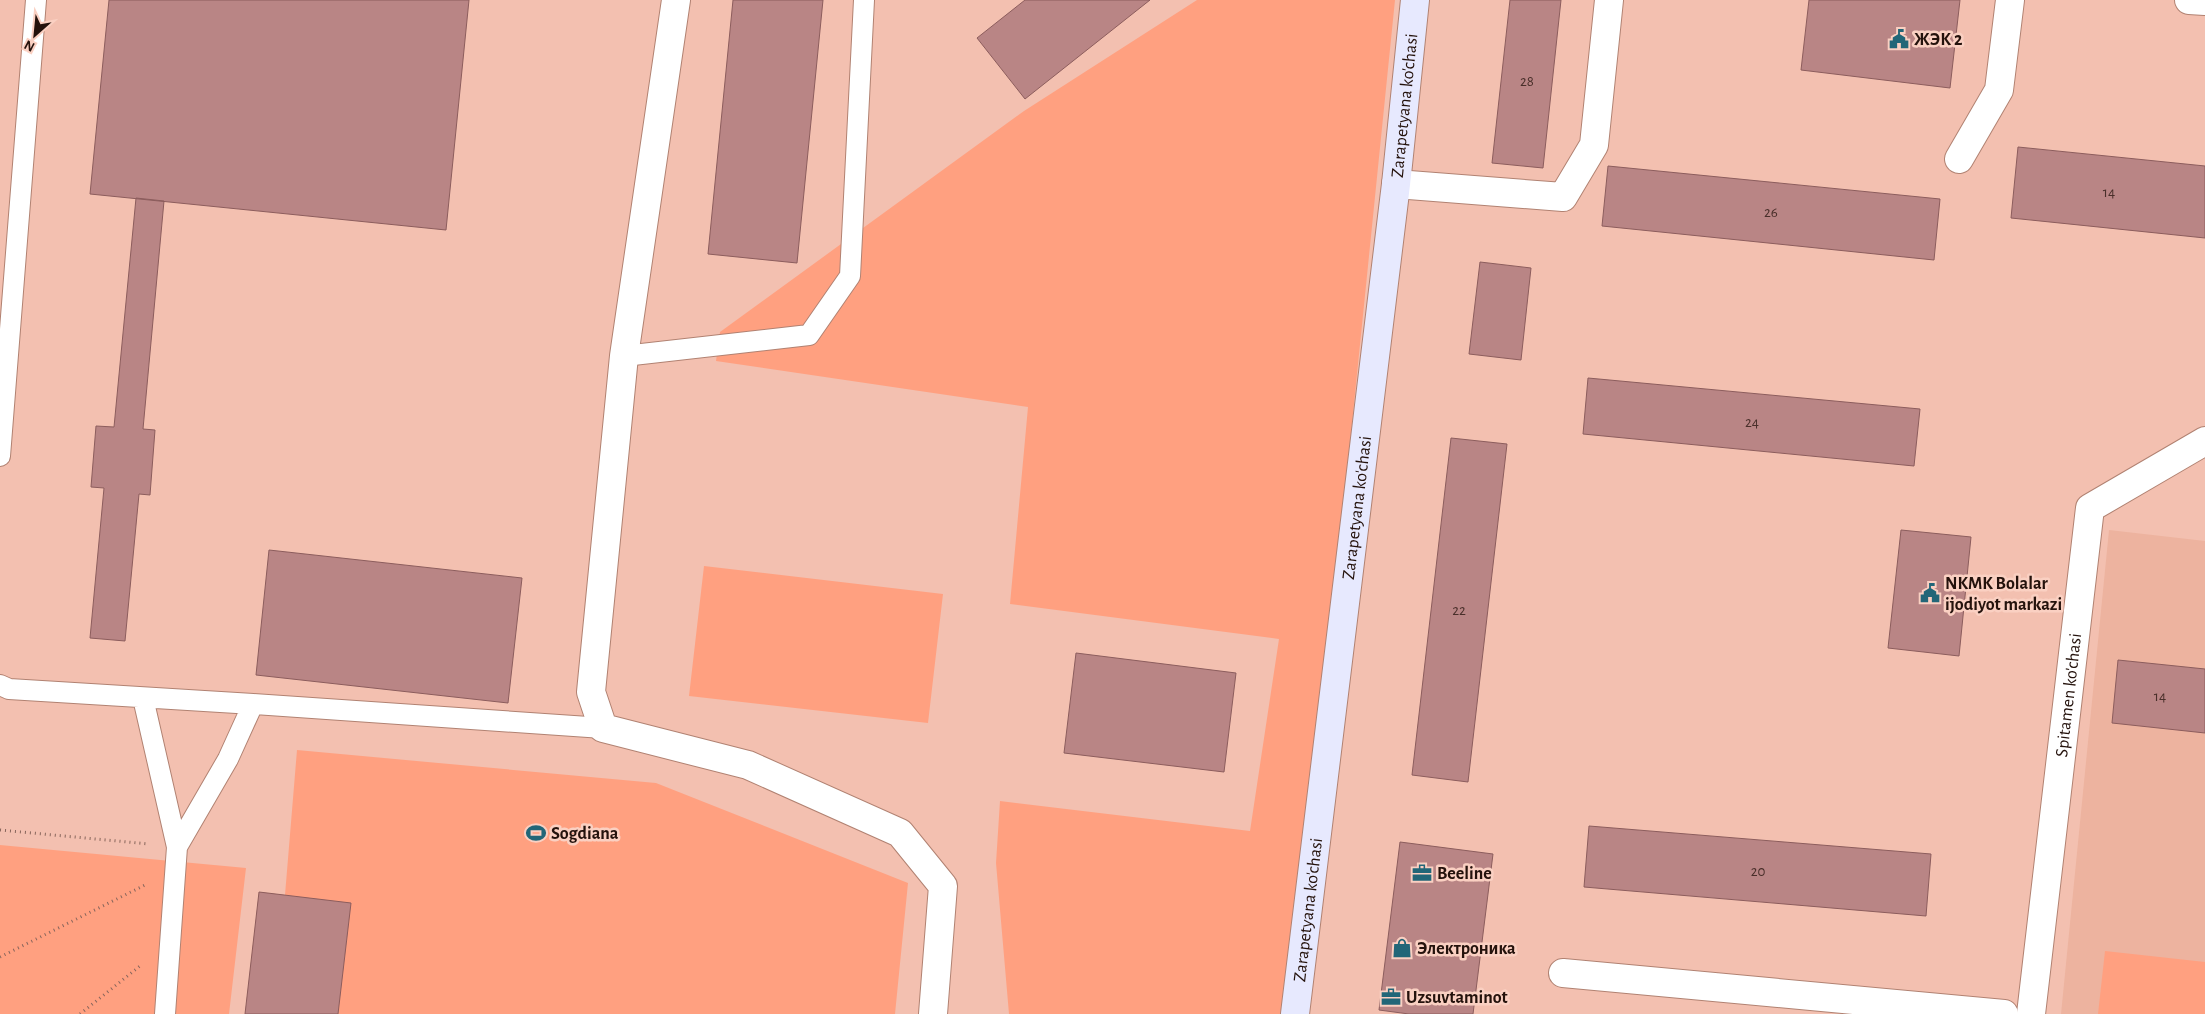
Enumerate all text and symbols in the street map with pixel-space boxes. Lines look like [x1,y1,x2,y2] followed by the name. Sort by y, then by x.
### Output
[10,10,60,60] north arrow
[1888,28,1910,50] public building icon: ЖЭК 2
[1914,31,1963,49] place label: ЖЭК 2
[1389,33,1421,179] street label: Zarapetyana ko'chasi
[22,37,37,54] text: N
[1520,74,1534,89] house number: 28
[2103,185,2115,200] house number: 14
[1764,205,1778,220] house number: 26
[1745,415,1759,430] house number: 24
[1340,435,1375,581] street label: Zarapetyana ko'chasi
[1945,575,2062,614] place label: NKMK Bolalar ijodiyot markazi
[1919,582,1941,604] public building icon: NKMK Bolalar ijodiyot markazi
[1452,603,1466,618] house number: 22
[2053,632,2085,758] street label: Spitamen ko'chasi
[2154,689,2166,704] house number: 14
[525,822,547,844] sports icon: Sogdiana
[551,825,619,843] place label: Sogdiana
[1291,837,1326,983] street label: Zarapetyana ko'chasi
[1411,862,1433,884] office icon: Beeline
[1751,864,1765,879] house number: 20
[1437,865,1492,883] place label: Beeline
[1391,937,1413,959] shop icon: Электроника
[1417,940,1516,958] place label: Электроника
[1380,986,1402,1008] office icon: Uzsuvtaminot
[1406,989,1508,1007] place label: Uzsuvtaminot

